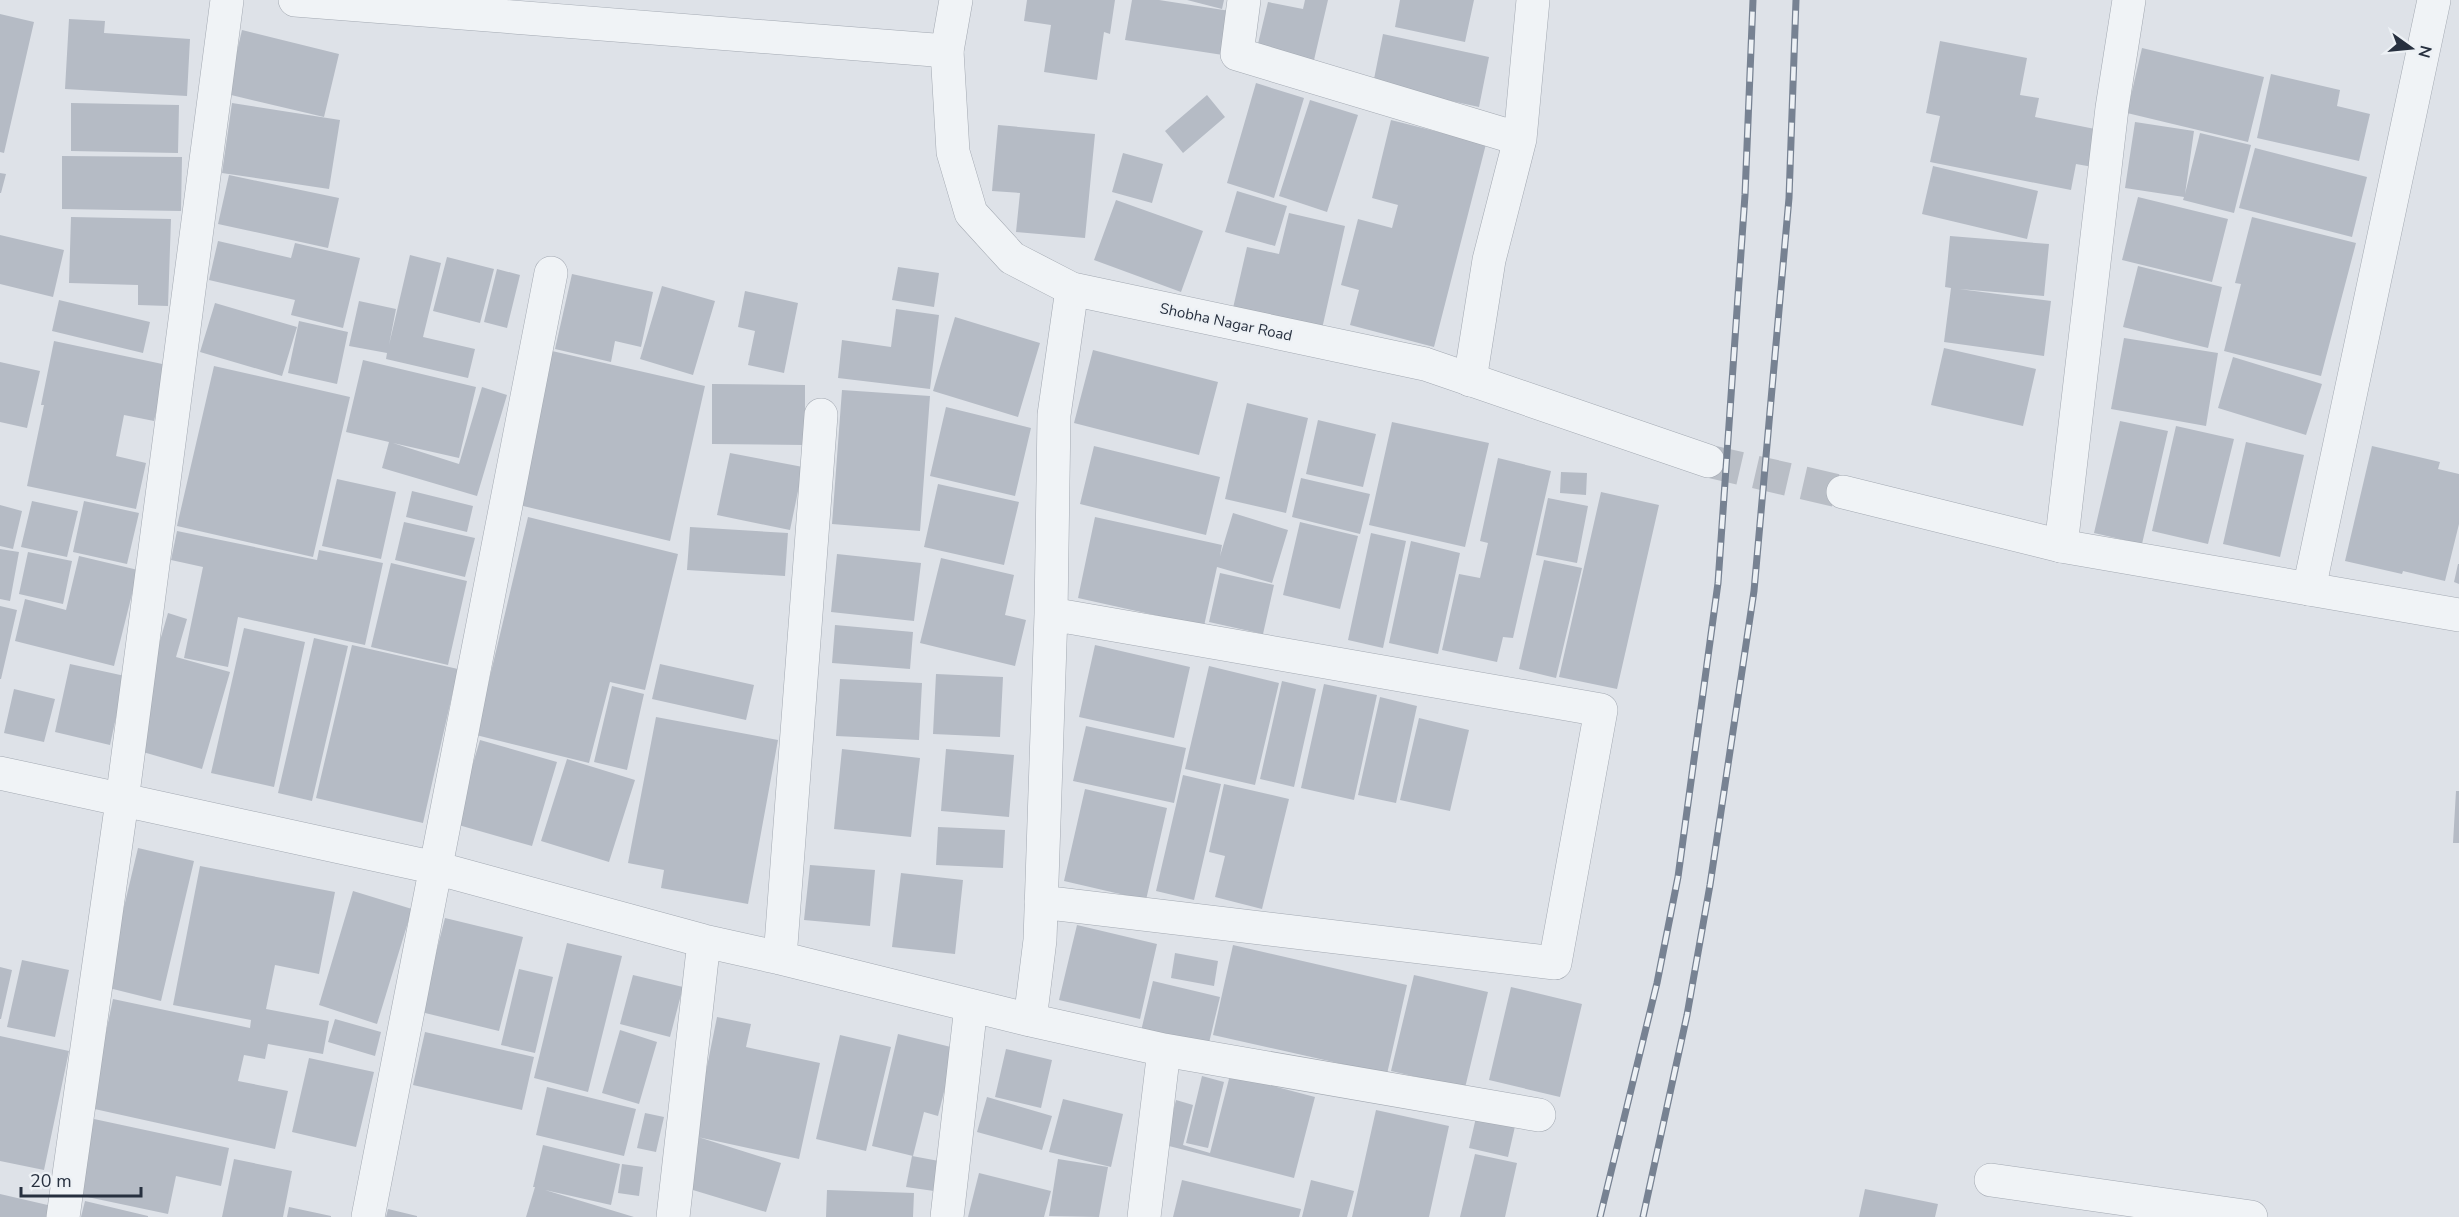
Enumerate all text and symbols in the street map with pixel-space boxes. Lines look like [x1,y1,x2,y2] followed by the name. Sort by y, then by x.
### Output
[2381,18,2441,78] north arrow
[2412,43,2437,60] text: N
[1158,298,1294,346] street label: Shobha Nagar Road
[21,1160,141,1198] scale bar
[30,1169,72,1193] text: 20 m

